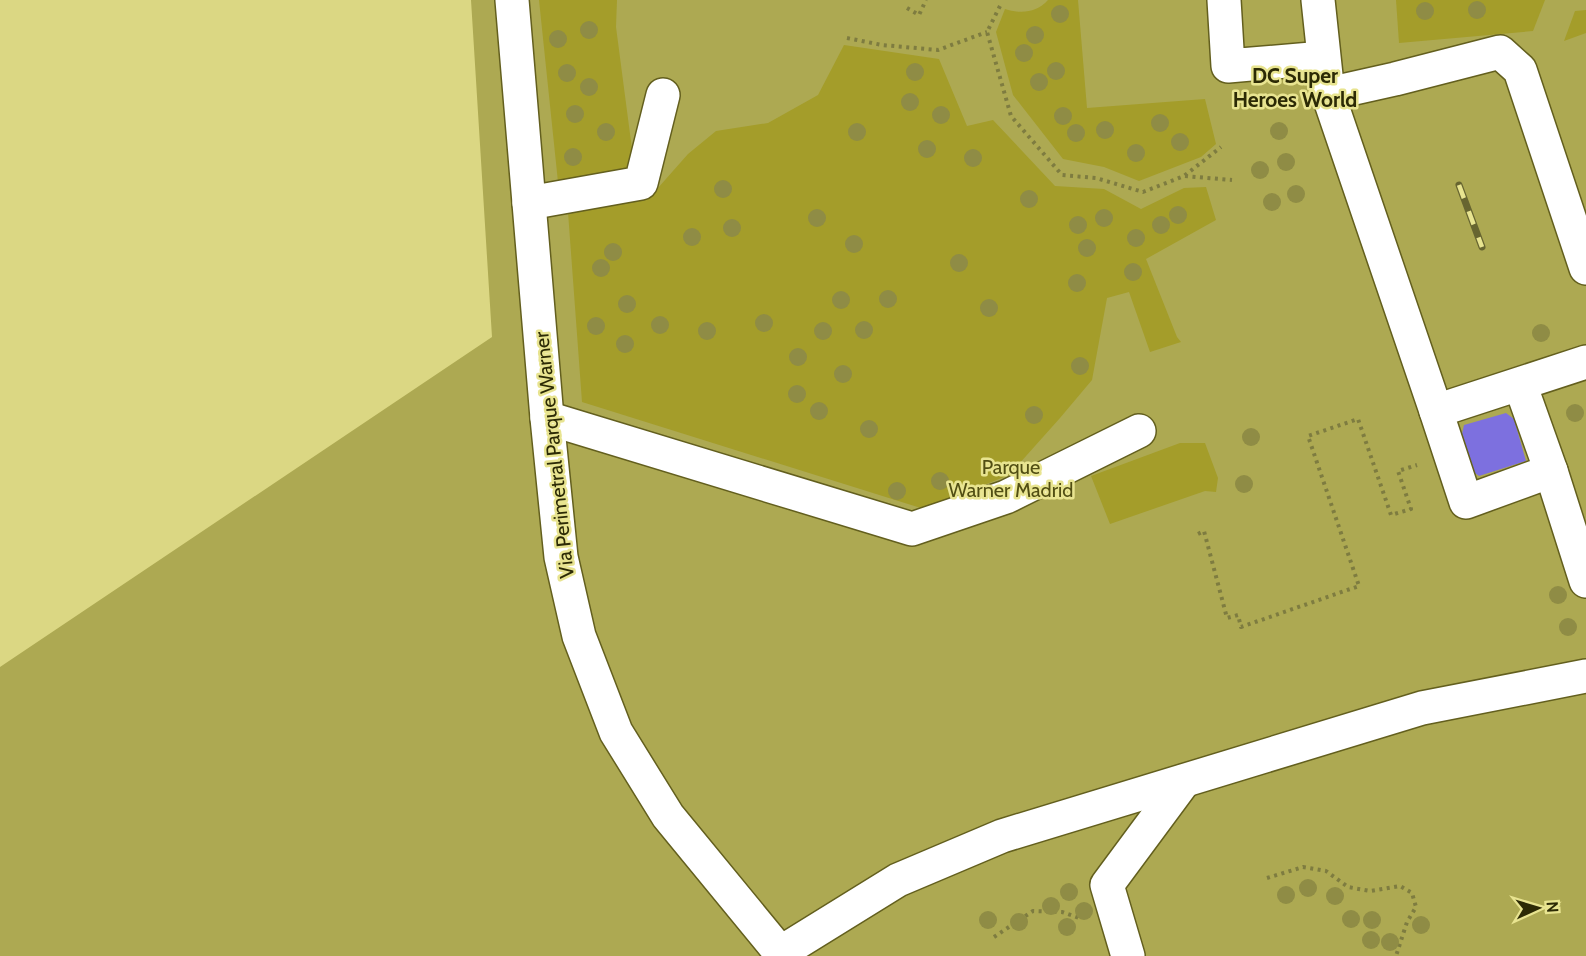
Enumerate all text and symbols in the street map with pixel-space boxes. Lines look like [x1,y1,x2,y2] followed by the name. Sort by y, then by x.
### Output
[1233,63,1357,112] district label: DC Super Heroes World
[529,330,579,580] street label: Via Perimetral Parque Warner
[949,455,1073,502] park label: Parque Warner Madrid
[1508,878,1568,938] north arrow
[1543,901,1562,913] text: N

